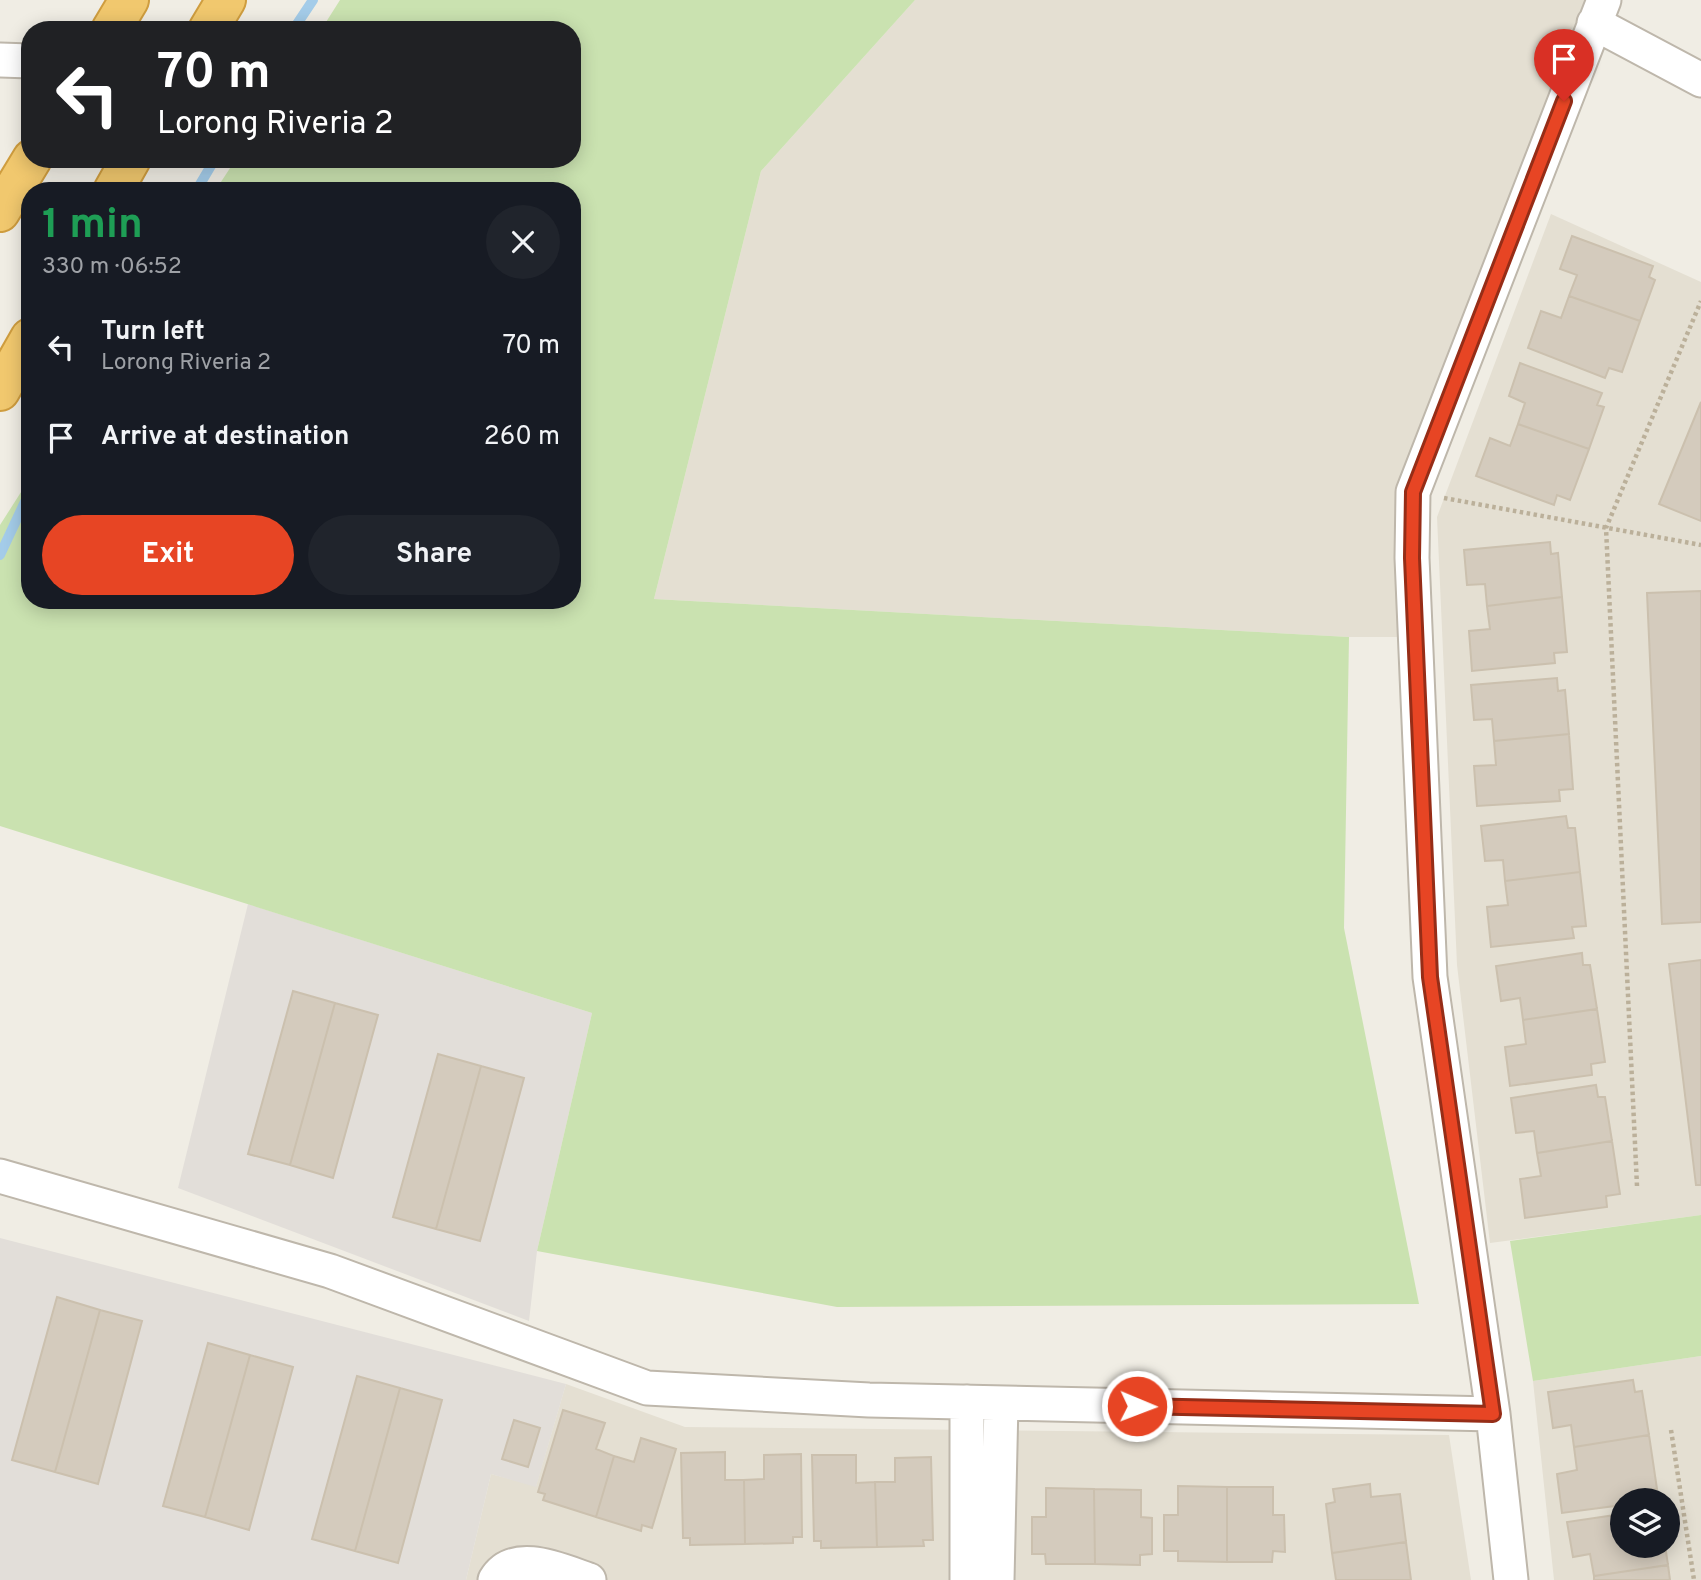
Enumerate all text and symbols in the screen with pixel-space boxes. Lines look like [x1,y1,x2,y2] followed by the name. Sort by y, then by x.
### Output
[1534,29,1594,101] pin
[1545,40,1583,78] icon: arrive
[157,44,271,106] text: 70 m
[42,49,133,140] icon: left
[157,105,393,145] text: Lorong Riveria 2
[42,200,143,253] text: 1 min
[486,205,560,279] button: close
[42,253,182,282] text: 330 m · 06:52
[101,316,205,349] text: Turn left
[42,328,80,366] icon: left
[502,330,560,363] text: 70 m
[101,349,271,378] text: Lorong Riveria 2
[42,419,80,457] icon: arrive
[101,421,349,454] text: Arrive at destination
[484,421,560,454] text: 260 m
[42,515,294,595] button: Exit
[308,515,560,595] button: Share
[1100,1369,1174,1443] position arrow
[1610,1488,1680,1558] map controls
[1610,1488,1680,1558] button: layers

